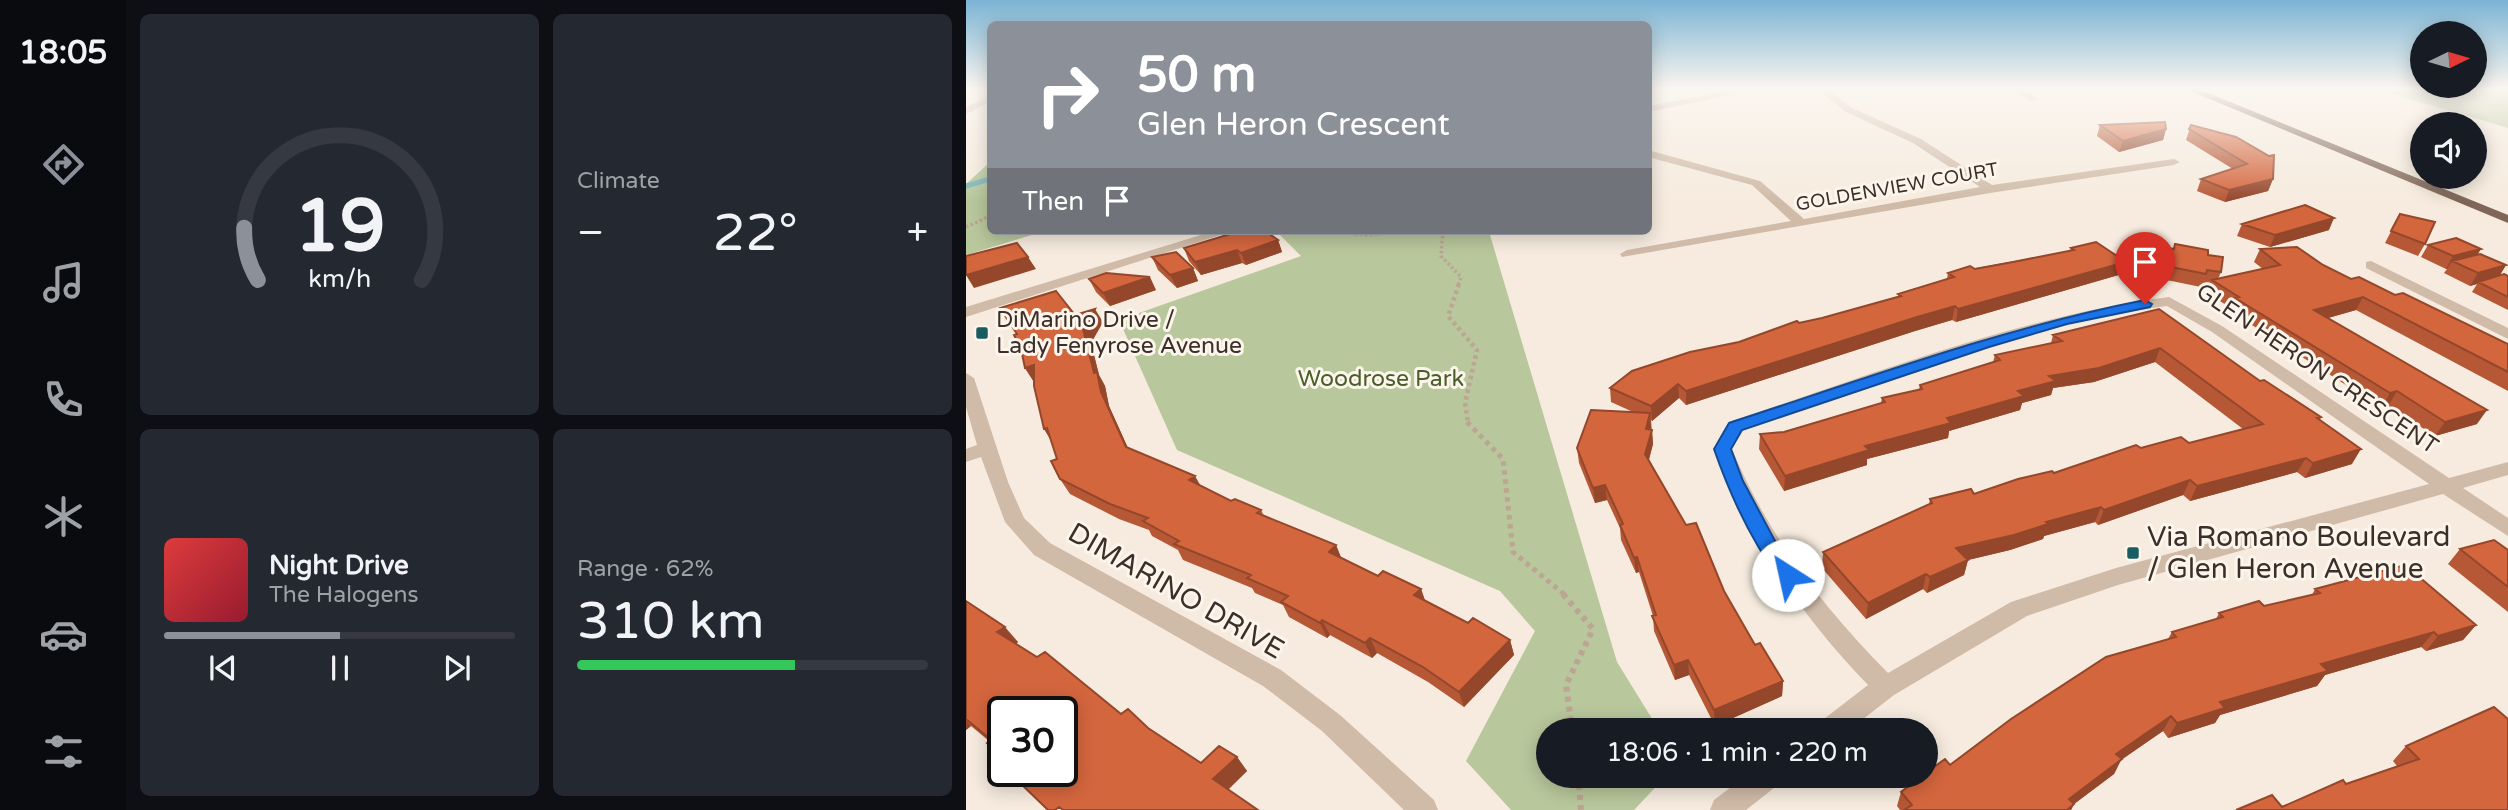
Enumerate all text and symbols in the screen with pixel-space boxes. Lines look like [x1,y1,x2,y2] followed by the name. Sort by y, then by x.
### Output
[2410,21,2487,98] north arrow
[2410,21,2487,189] map controls
[19,34,107,72] text: 18:05
[1137,46,1256,105] text: 50 m
[1022,49,1113,140] icon: right
[1137,106,1450,144] text: Glen Heron Crescent
[2410,112,2487,189] button: sound
[39,140,88,189] icon: directions
[1794,158,2000,216] street label: GOLDENVIEW COURT
[577,167,660,195] text: Climate
[1098,182,1136,220] icon: arrive
[294,184,385,272] text: 19
[1022,186,1084,217] text: Then
[713,202,798,265] text: 22°
[577,210,604,256] text: −
[907,210,928,256] text: +
[2115,232,2175,304] pin
[2126,243,2164,281] icon: arrive
[39,258,88,307] icon: music
[308,264,371,294] text: km/h
[2191,278,2443,460] street label: GLEN HERON CRESCENT
[996,306,1242,360] place label: DiMarino Drive / Lady Fenyrose Avenue
[974,325,990,341] marker: DiMarino Drive / Lady Fenyrose Avenue
[1298,365,1464,393] park label: Woodrose Park
[39,375,88,424] icon: phone
[39,492,88,541] icon: climate
[1062,515,1290,667] street label: DIMARINO DRIVE
[2147,520,2450,586] place label: Via Romano Boulevard / Glen Heron Avenue
[1751,538,1825,612] position arrow
[2125,545,2141,561] marker: Via Romano Boulevard / Glen Heron Avenue
[269,550,409,581] text: Night Drive
[577,555,713,583] text: Range · 62%
[269,581,418,609] text: The Halogens
[577,590,765,653] text: 310 km
[39,610,88,659] icon: car
[204,649,242,687] icon: previous
[321,649,359,687] icon: pause
[438,649,476,687] icon: next
[987,696,1078,787] speed limit sign: 30
[39,727,88,776] icon: filters
[1606,737,1868,768] text: 18:06 · 1 min · 220 m

